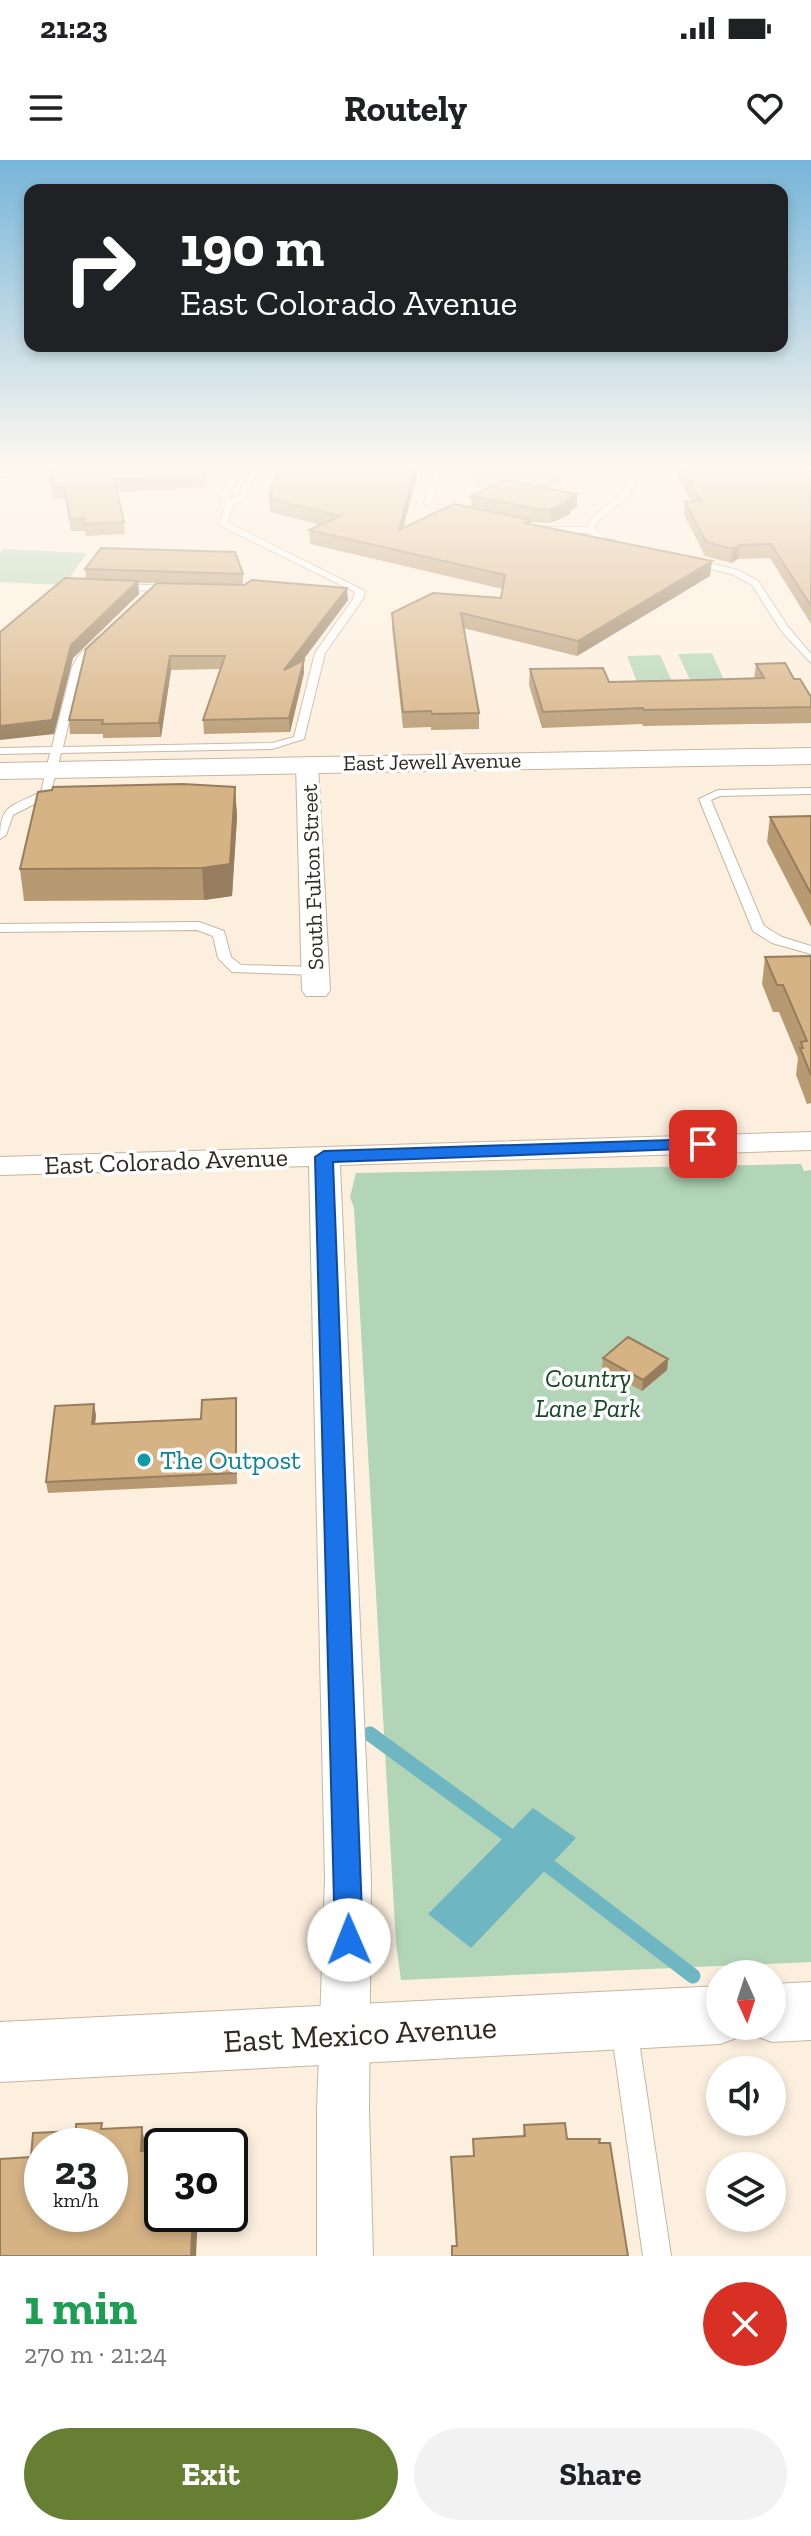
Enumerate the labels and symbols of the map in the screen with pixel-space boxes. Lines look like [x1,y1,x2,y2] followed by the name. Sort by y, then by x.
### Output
[343,746,521,777] street label: East Jewell Avenue
[296,783,329,970] street label: South Fulton Street
[669,1110,737,1178] pin
[44,1141,288,1181] street label: East Colorado Avenue
[535,1362,641,1424] park label: Country Lane Park
[160,1444,301,1476] place label: The Outpost
[135,1451,153,1469] marker: The Outpost
[307,1898,391,1982] position arrow
[706,1960,786,2040] north arrow
[222,2008,498,2060] street label: East Mexico Avenue
[144,2128,248,2232] speed limit sign: 30

